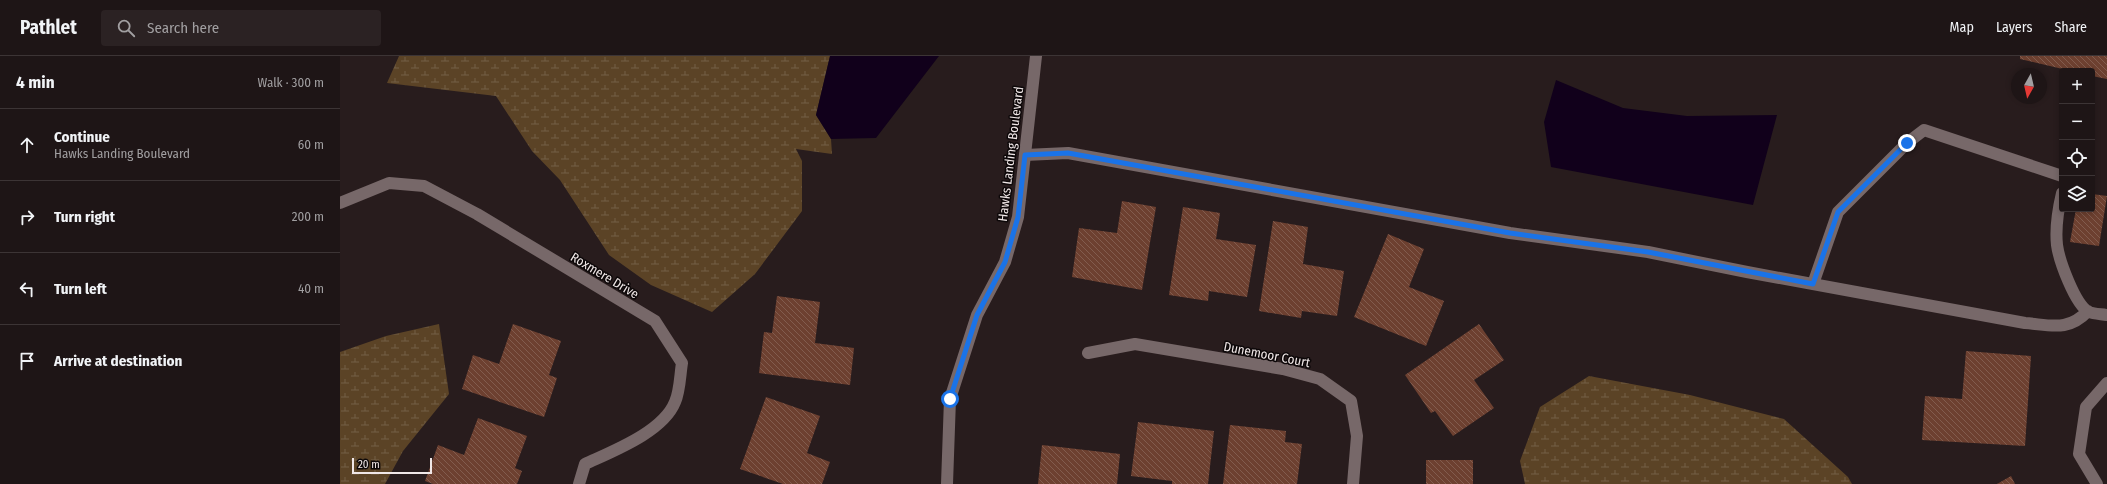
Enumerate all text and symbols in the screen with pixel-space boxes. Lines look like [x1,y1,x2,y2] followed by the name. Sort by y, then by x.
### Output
[101,10,381,46] search box
[20,16,77,39] text: Pathlet
[115,17,137,39] icon: search
[147,19,219,37] text: Search here
[1950,19,1974,36] text: Map
[1996,19,2032,36] text: Layers
[2054,19,2087,36] text: Share
[2011,68,2047,104] north arrow
[2059,68,2095,212] map controls
[2059,68,2095,104] button: +
[16,72,55,93] text: 4 min
[258,75,324,90] text: Walk · 300 m
[995,86,1026,222] street label: Hawks Landing Boulevard
[2059,104,2095,140] button: −
[54,128,110,146] text: Continue
[16,134,38,156] icon: ahead
[1898,134,1916,152] route end
[298,137,324,152] text: 60 m
[2059,140,2095,176] button: locate
[54,146,190,161] text: Hawks Landing Boulevard
[2059,176,2095,212] button: layers
[16,206,38,228] icon: right
[54,208,115,226] text: Turn right
[292,209,324,224] text: 200 m
[568,249,642,302] street label: Roxmere Drive
[16,278,38,300] icon: left
[54,280,107,298] text: Turn left
[298,281,324,296] text: 40 m
[1222,339,1312,370] street label: Dunemoor Court
[16,350,38,372] icon: arrive
[54,352,182,370] text: Arrive at destination
[941,390,959,408] route start
[352,456,432,475] scale bar
[358,458,380,471] text: 20 m

